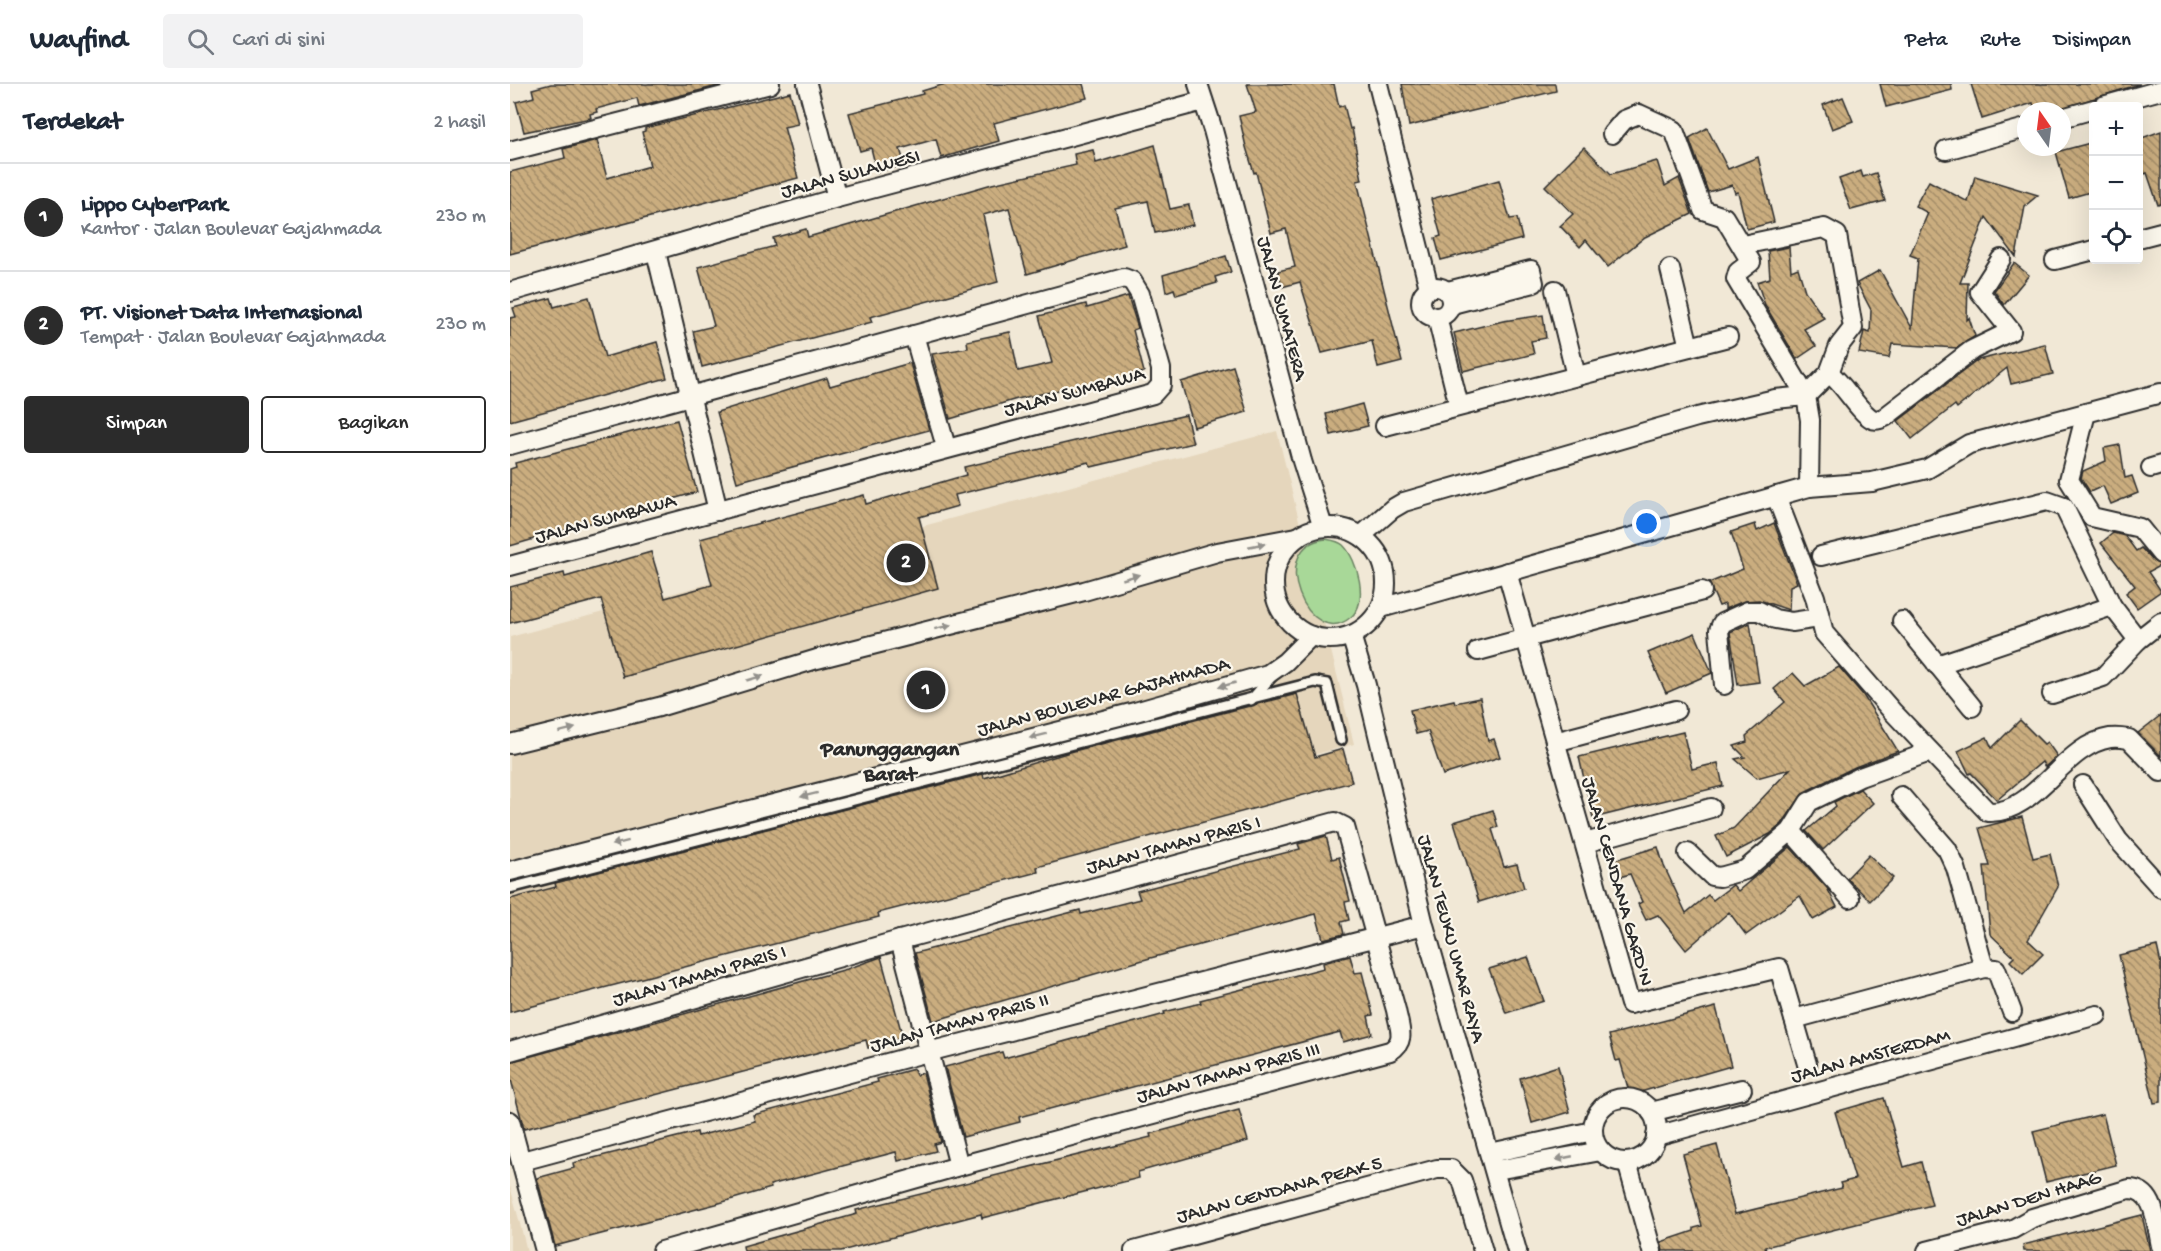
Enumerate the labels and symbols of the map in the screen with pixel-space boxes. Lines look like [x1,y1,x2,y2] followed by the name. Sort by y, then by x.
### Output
[2017,102,2071,156] north arrow
[779,146,923,205] street label: JALAN SULAWESI
[1250,234,1311,385] street label: JALAN SUMATERA
[1002,363,1149,423] street label: JALAN SUMBAWA
[533,490,680,550] street label: JALAN SUMBAWA
[1632,509,1661,538] your location
[886,540,926,586] pin: 2
[1248,540,1267,549] one-way arrow
[1123,572,1141,581] one-way arrow
[934,622,952,631] one-way arrow
[975,653,1234,743] street label: JALAN BOULEVAR GAJAHMADA
[906,668,946,712] pin: 1
[746,673,764,682] one-way arrow
[1218,681,1236,691] one-way arrow
[558,724,576,734] one-way arrow
[1029,732,1048,742] one-way arrow
[820,738,960,789] district label: Panunggangan Barat
[1575,775,1656,989] street label: JALAN CENDANA GARD'N
[800,790,818,800] one-way arrow
[1084,812,1263,881] street label: JALAN TAMAN PARIS I
[1411,833,1489,1046] street label: JALAN TEUKU UMAR RAYA
[611,839,629,848] one-way arrow
[611,942,789,1013] street label: JALAN TAMAN PARIS I
[868,989,1052,1059] street label: JALAN TAMAN PARIS II
[1789,1025,1953,1090] street label: JALAN AMSTERDAM
[1135,1039,1323,1110] street label: JALAN TAMAN PARIS III
[1175,1153,1385,1230] street label: JALAN CENDANA PEAK 5
[1554,1154,1573,1163] one-way arrow
[1954,1167,2106,1233] street label: JALAN DEN HAAG

